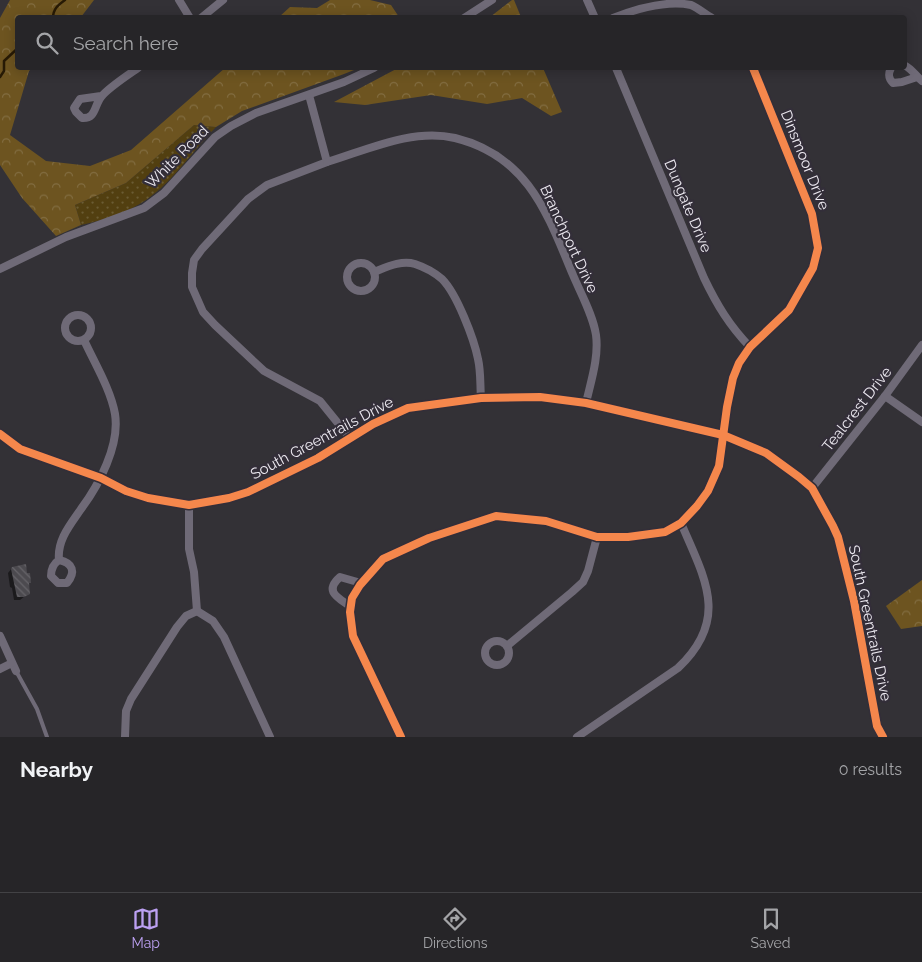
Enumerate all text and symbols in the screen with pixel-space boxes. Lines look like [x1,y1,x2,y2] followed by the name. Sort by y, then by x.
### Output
[15,15,907,70] search box
[33,29,61,57] icon: search
[73,32,179,54] text: Search here
[777,107,833,213] street label: Dinsmoor Drive
[142,122,212,192] street label: White Road
[660,157,716,255] street label: Dungate Drive
[536,182,602,296] street label: Branchport Drive
[818,363,896,455] street label: Tealcrest Drive
[247,393,397,483] street label: South Greentrails Drive
[845,543,895,703] street label: South Greentrails Drive
[20,757,93,782] text: Nearby
[839,760,902,779] text: 0 results
[131,905,160,951] tab: Map
[423,905,488,951] tab: Directions
[750,905,791,951] tab: Saved

